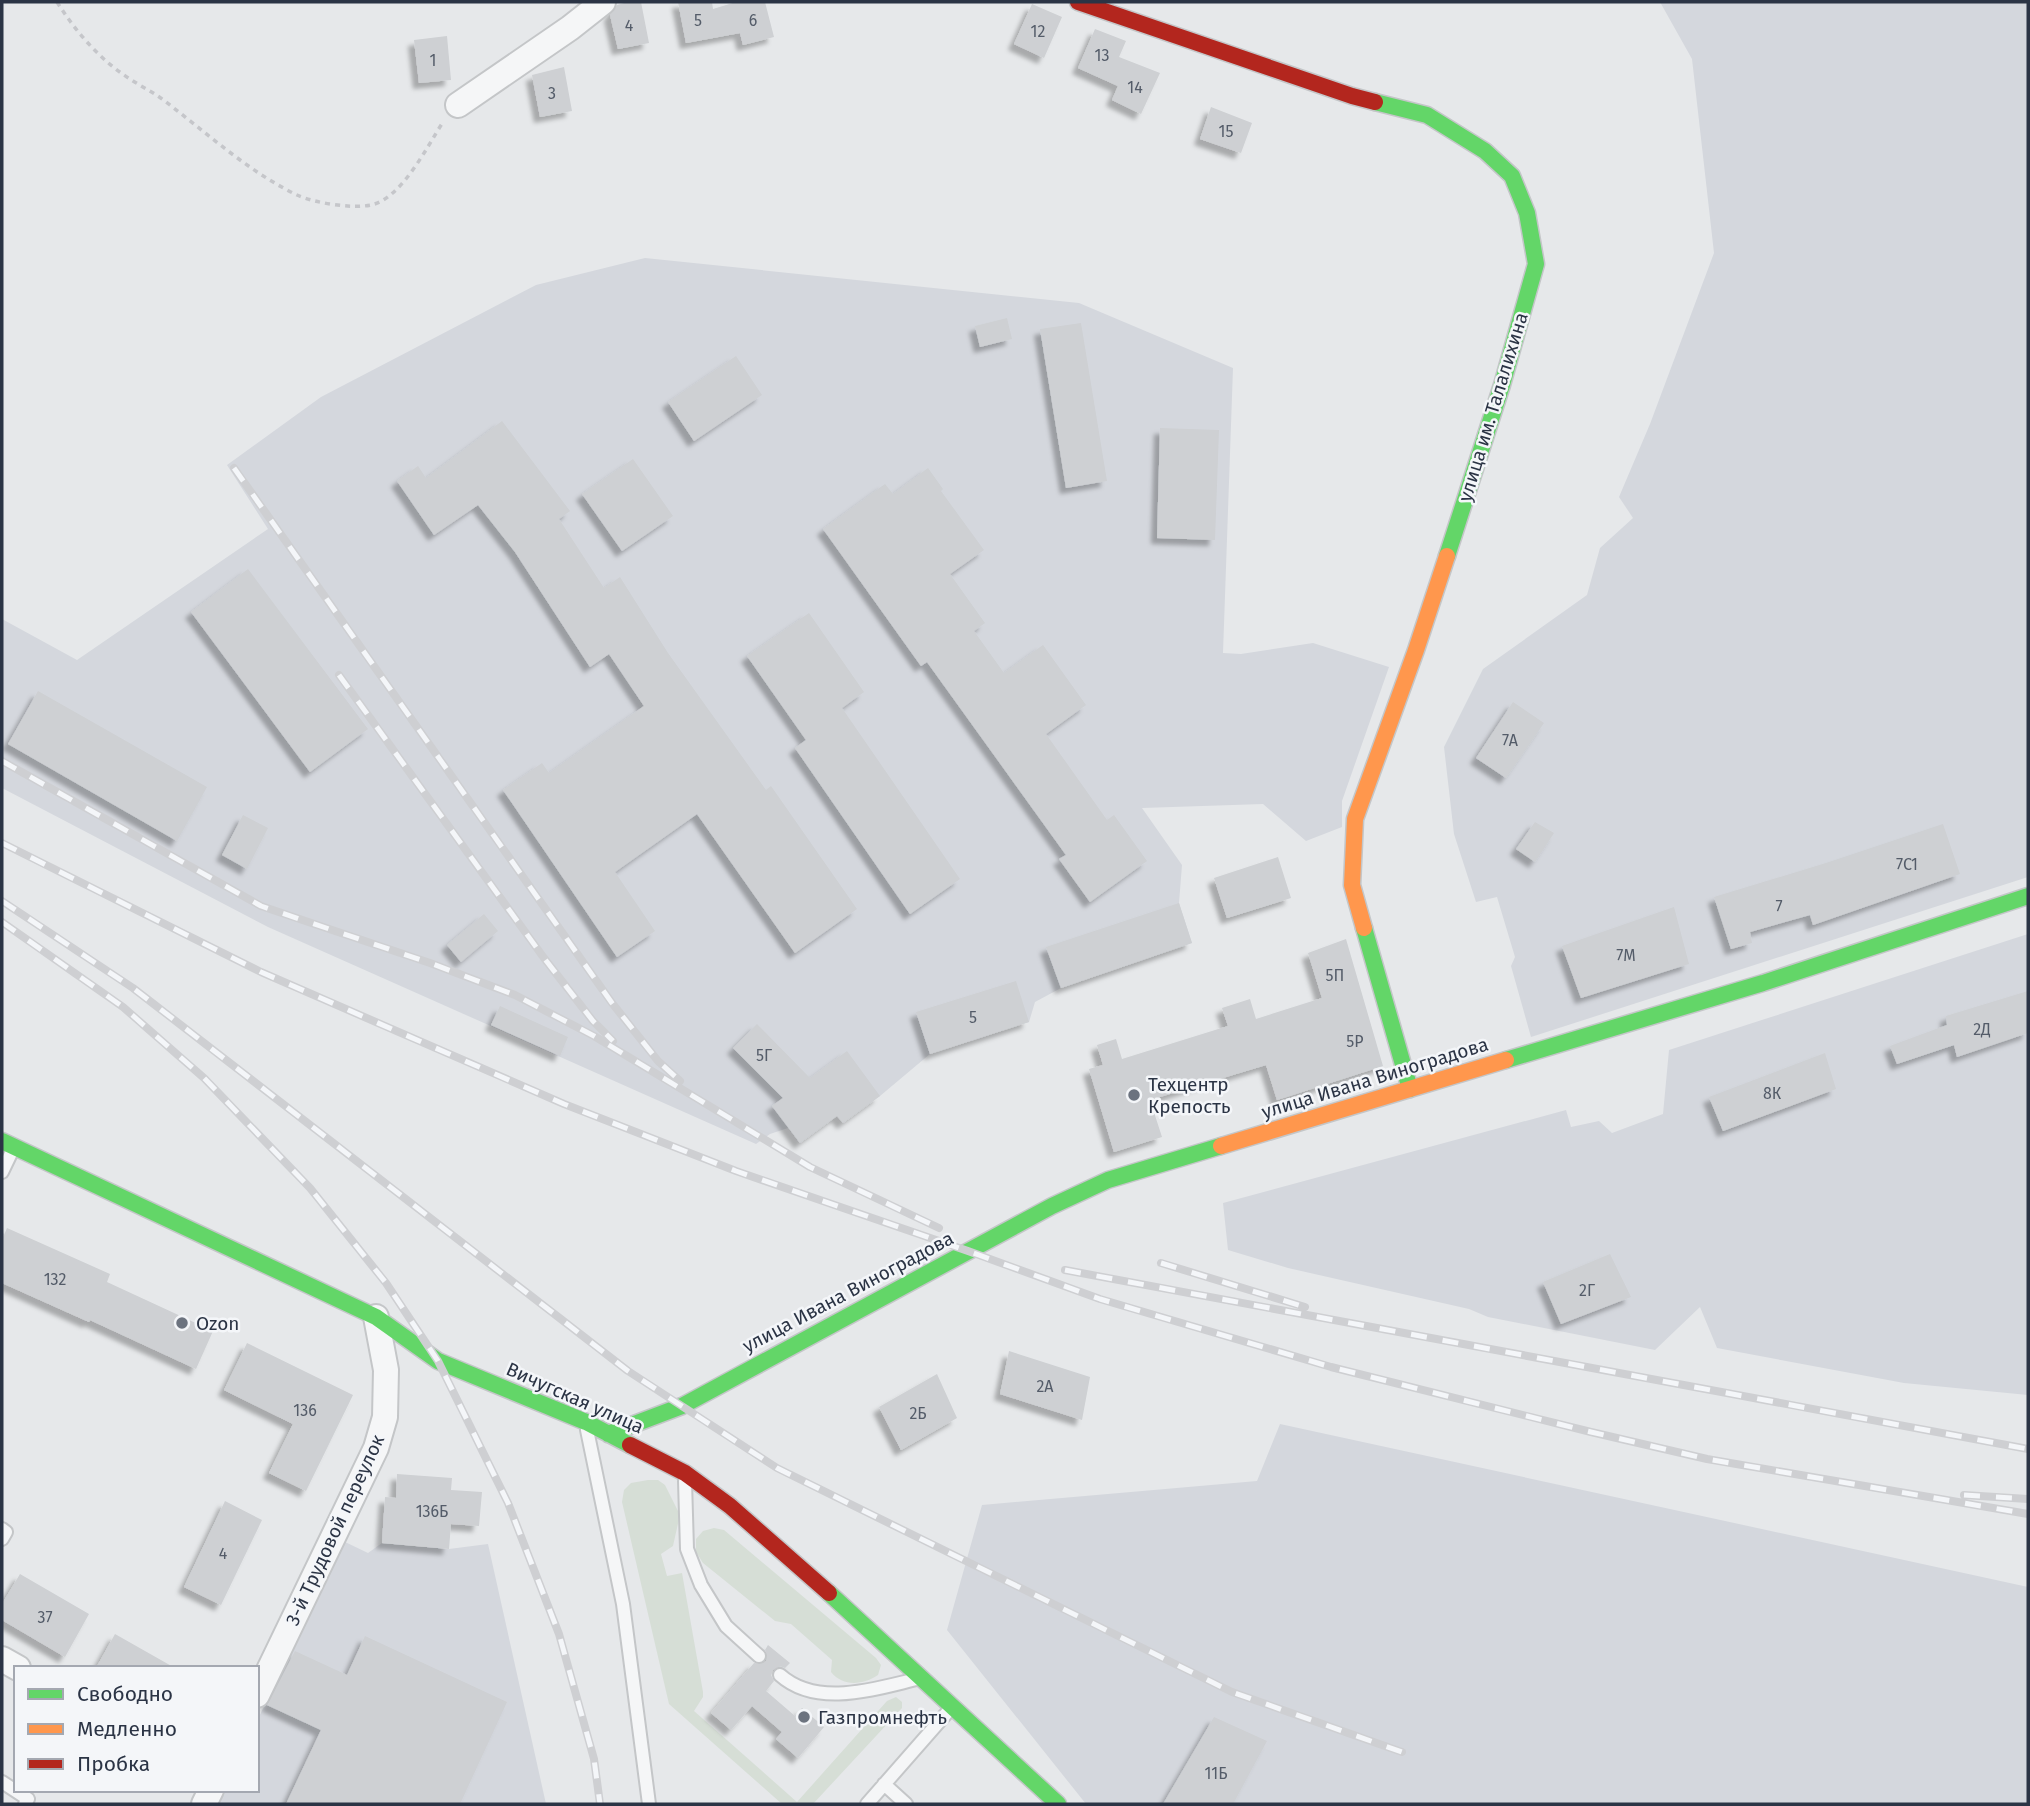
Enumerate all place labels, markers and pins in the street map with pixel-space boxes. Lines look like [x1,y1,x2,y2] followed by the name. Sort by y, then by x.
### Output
[1148,1073,1231,1118] place label: Техцентр Крепость
[1126,1087,1142,1103] marker: Техцентр Крепость
[196,1312,239,1335] place label: Ozon
[174,1315,190,1331] marker: Ozon
[818,1706,947,1729] place label: Газпромнефть
[796,1709,812,1725] marker: Газпромнефть

